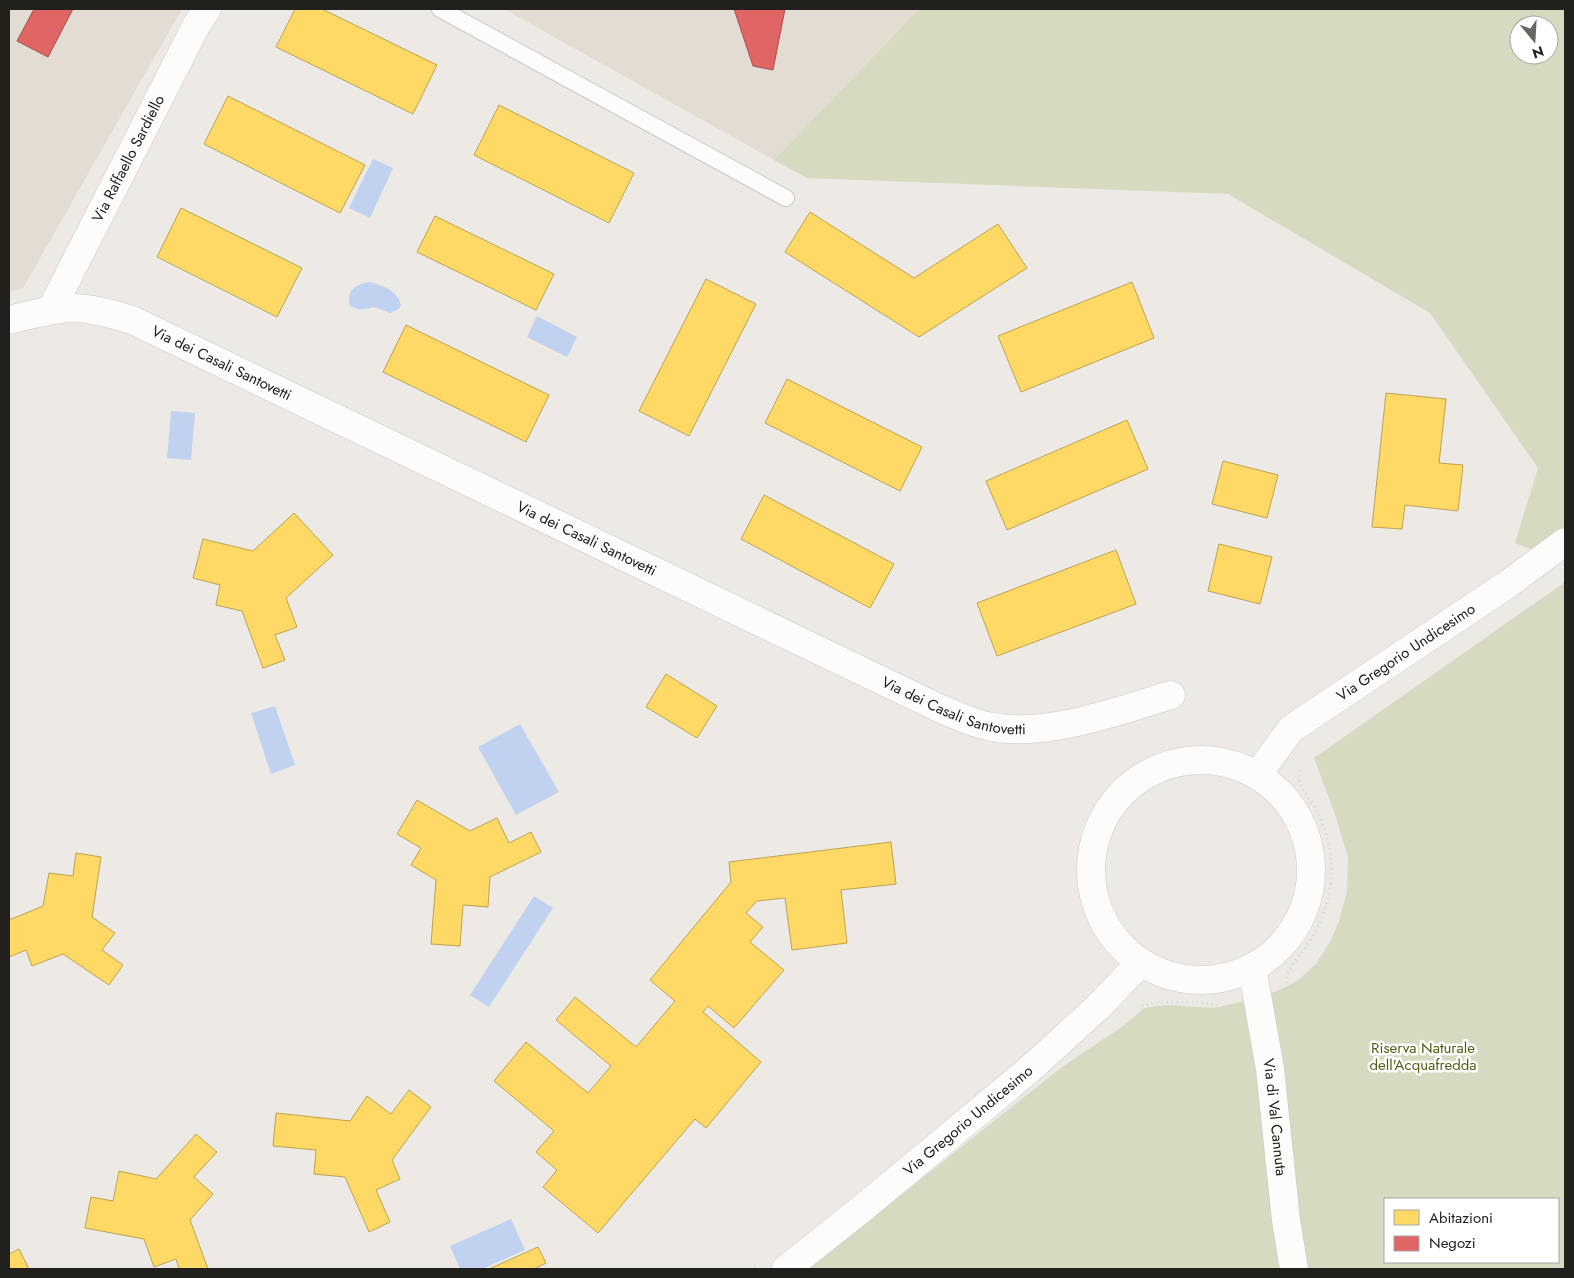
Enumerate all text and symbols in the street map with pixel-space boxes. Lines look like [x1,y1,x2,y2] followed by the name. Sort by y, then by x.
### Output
[1509,15,1559,65] north arrow
[1530,41,1546,64] text: N
[87,91,170,226] street label: Via Raffaello Sardiello
[148,320,295,406] street label: Via dei Casali Santovetti
[513,495,660,582] street label: Via dei Casali Santovetti
[1332,598,1480,707] street label: Via Gregorio Undicesimo
[878,671,1026,740] street label: Via dei Casali Santovetti
[1369,1037,1477,1076] park label: Riserva Naturale dell'Acquafredda
[1257,1057,1292,1177] street label: Via di Val Cannuta
[898,1060,1038,1181] street label: Via Gregorio Undicesimo
[1384,1198,1559,1263] legend
[1429,1207,1493,1229] text: Abitazioni
[1429,1232,1476,1254] text: Negozi

